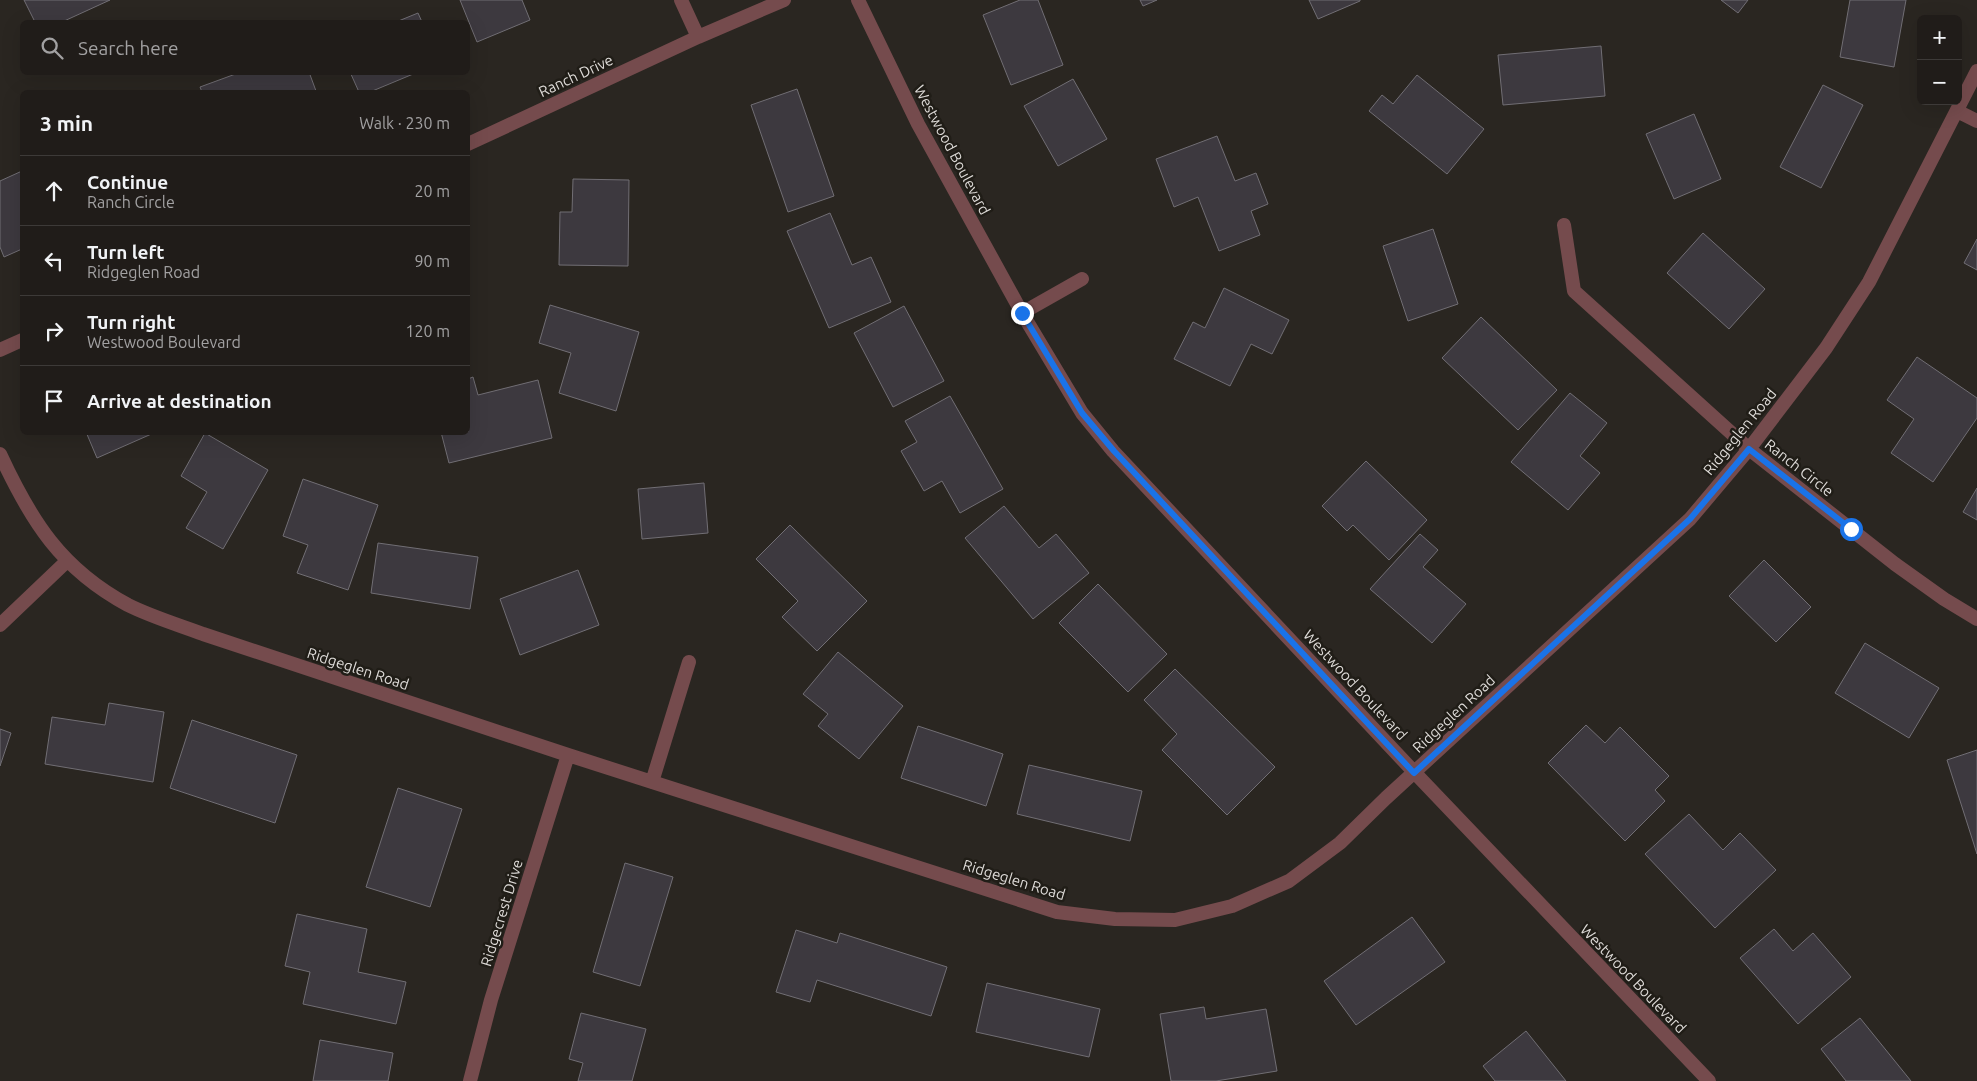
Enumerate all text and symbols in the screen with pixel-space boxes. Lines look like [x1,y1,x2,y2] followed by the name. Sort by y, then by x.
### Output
[1917,15,1962,105] map controls
[1917,15,1962,60] button: +
[20,20,470,75] search box
[38,34,66,62] icon: search
[78,37,178,59] text: Search here
[536,51,616,100] street label: Ranch Drive
[1917,60,1962,105] button: −
[911,82,994,217] street label: Westwood Boulevard
[40,111,93,135] text: 3 min
[359,114,450,132] text: Walk · 230 m
[87,171,168,193] text: Continue
[40,177,68,205] icon: ahead
[414,182,450,200] text: 20 m
[87,193,175,211] text: Ranch Circle
[87,241,165,263] text: Turn left
[40,247,68,275] icon: left
[414,252,450,270] text: 90 m
[87,263,200,281] text: Ridgeglen Road
[1011,302,1034,325] route end
[87,311,175,333] text: Turn right
[40,317,68,345] icon: right
[405,322,450,340] text: 120 m
[87,333,241,351] text: Westwood Boulevard
[1700,385,1780,478] street label: Ridgeglen Road
[40,387,68,415] icon: arrive
[87,390,272,412] text: Arrive at destination
[1762,436,1837,500] street label: Ranch Circle
[1840,518,1863,541] route start
[1300,626,1411,743] street label: Westwood Boulevard
[305,644,411,693] street label: Ridgeglen Road
[1409,671,1498,756] street label: Ridgeglen Road
[961,856,1067,903] street label: Ridgeglen Road
[477,857,526,968] street label: Ridgecrest Drive
[1577,921,1690,1036] street label: Westwood Boulevard

